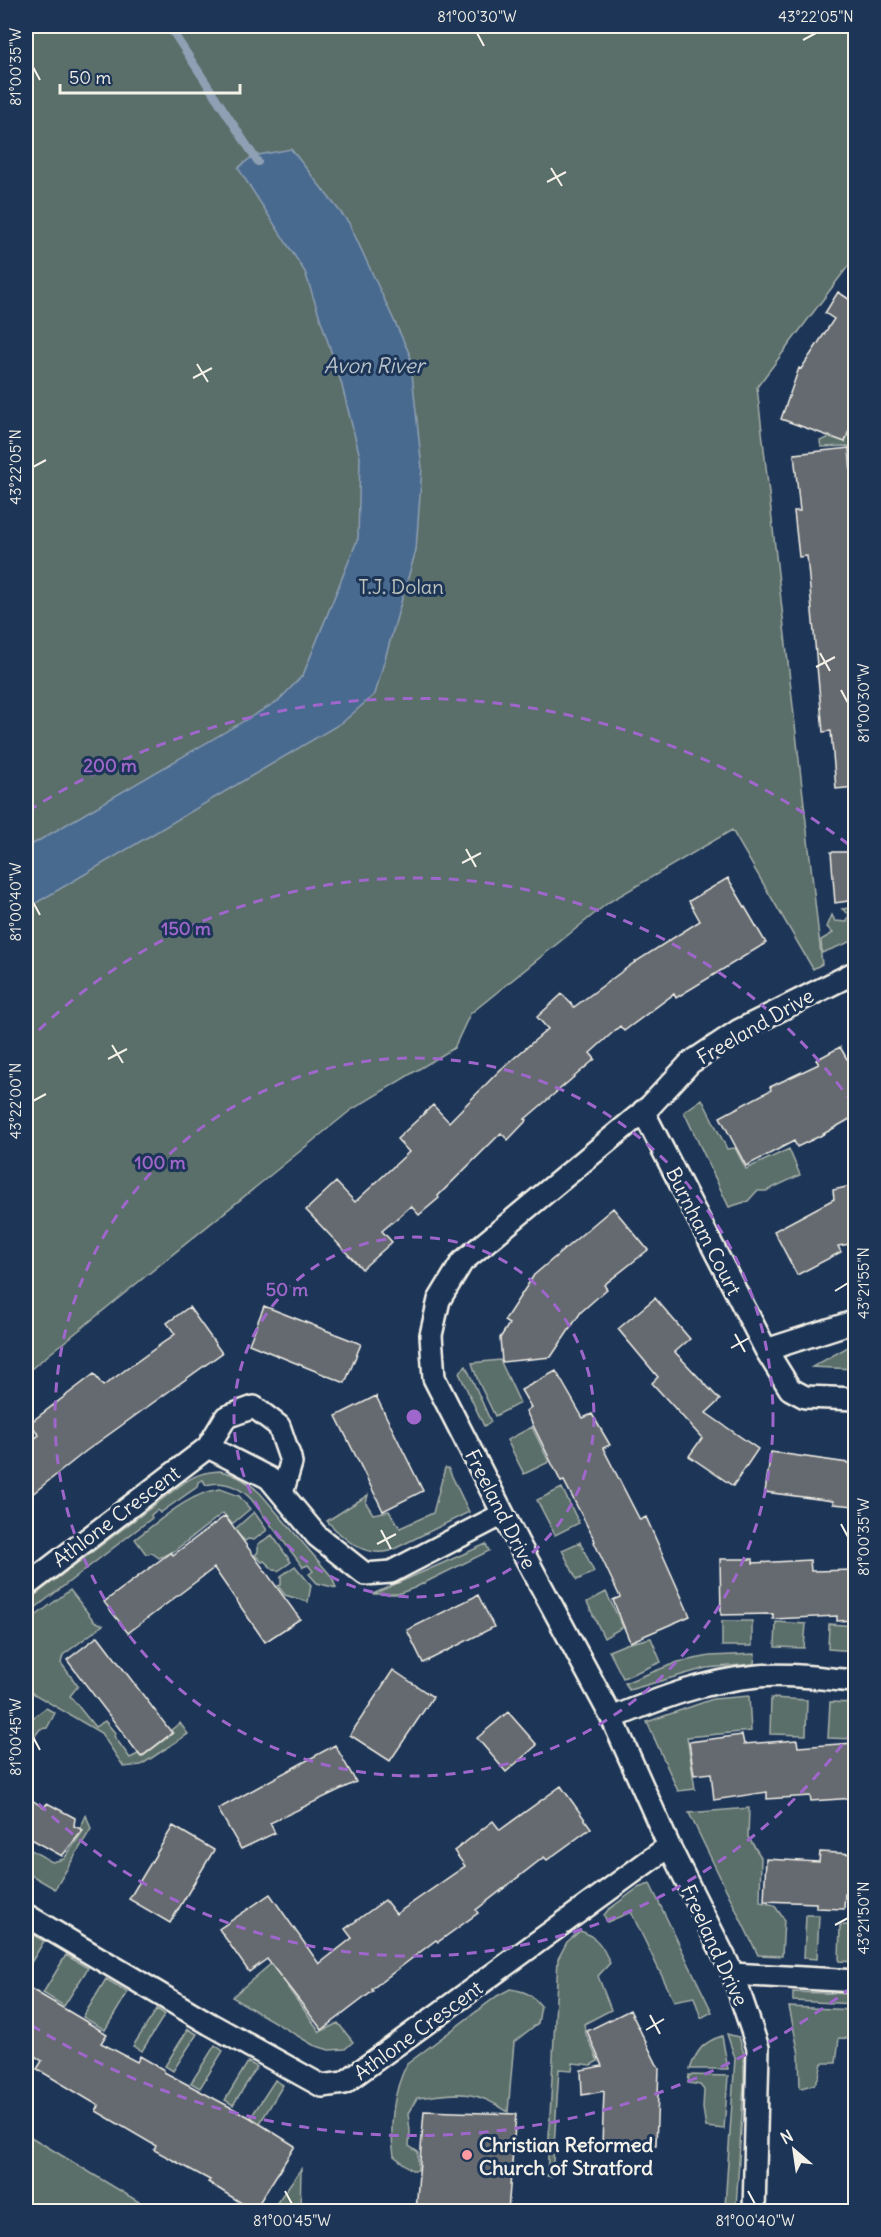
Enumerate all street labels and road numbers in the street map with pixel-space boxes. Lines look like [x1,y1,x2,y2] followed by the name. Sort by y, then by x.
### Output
[692,982,818,1070] street label: Freeland Drive
[661,1163,747,1300] street label: Burnham Court
[460,1445,542,1573] street label: Freeland Drive
[47,1460,185,1572] street label: Athlone Crescent
[676,1880,754,2010] street label: Freeland Drive
[349,1975,487,2085] street label: Athlone Crescent

